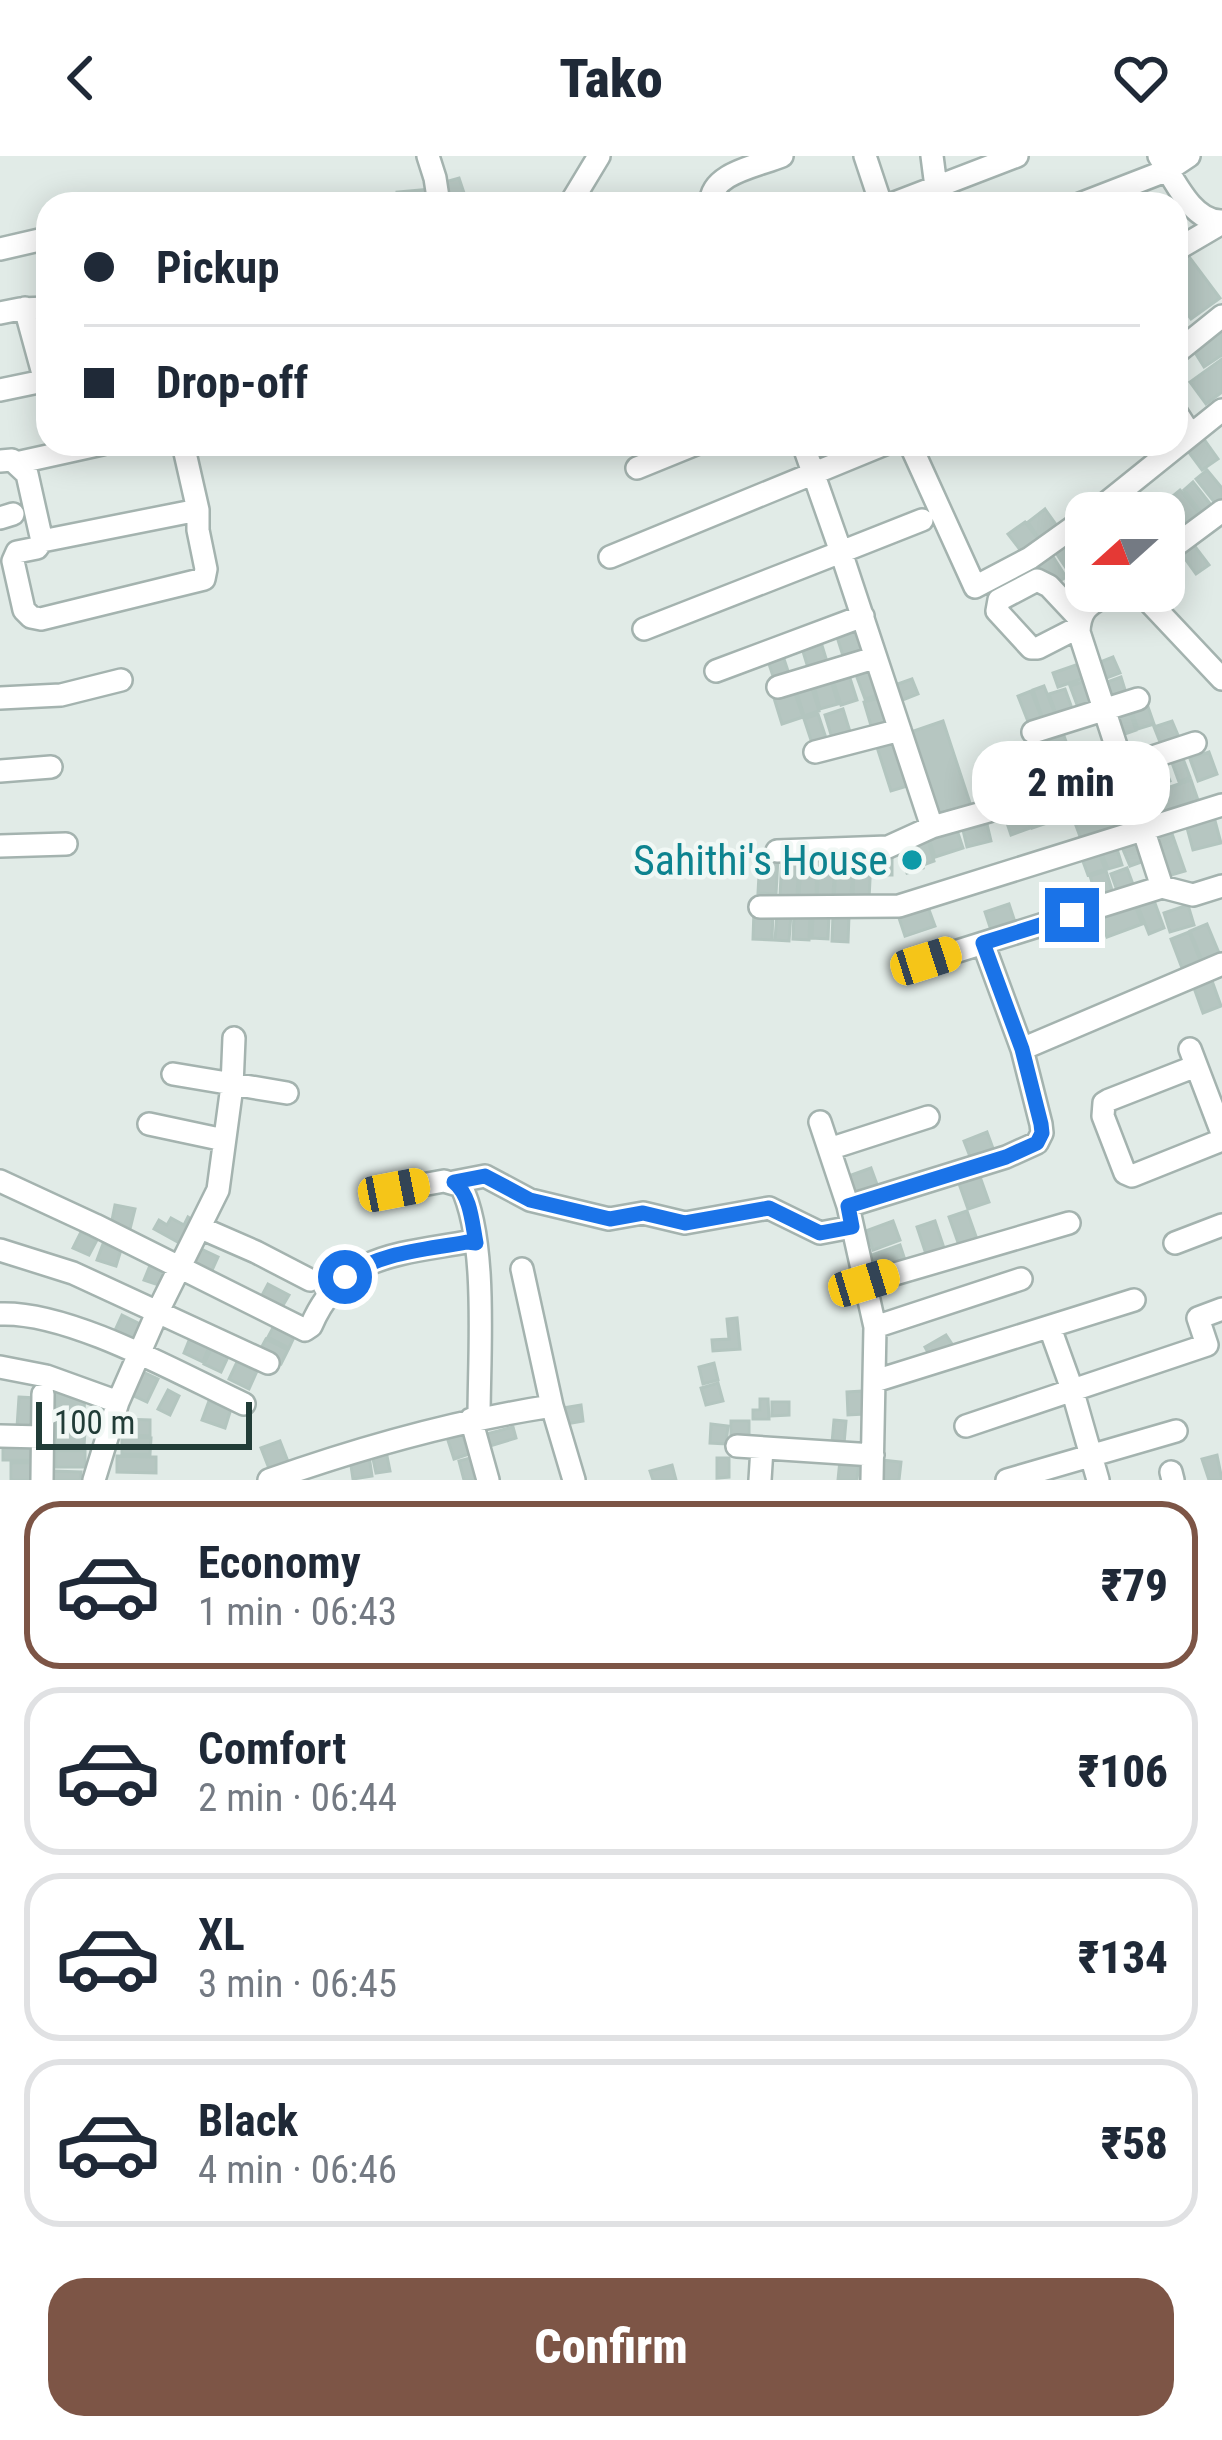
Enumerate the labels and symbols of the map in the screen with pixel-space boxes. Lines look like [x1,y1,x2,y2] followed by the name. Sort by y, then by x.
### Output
[1065,492,1185,612] north arrow
[973,741,1171,825] callout: 2 min
[633,836,888,885] place label: Sahithi's House
[899,847,925,873] marker: Sahithi's House
[1045,888,1099,942] route end
[886,933,966,989] car
[355,1165,433,1215] car
[318,1250,372,1304] route start
[824,1255,904,1311] car
[36,1396,252,1449] scale bar

